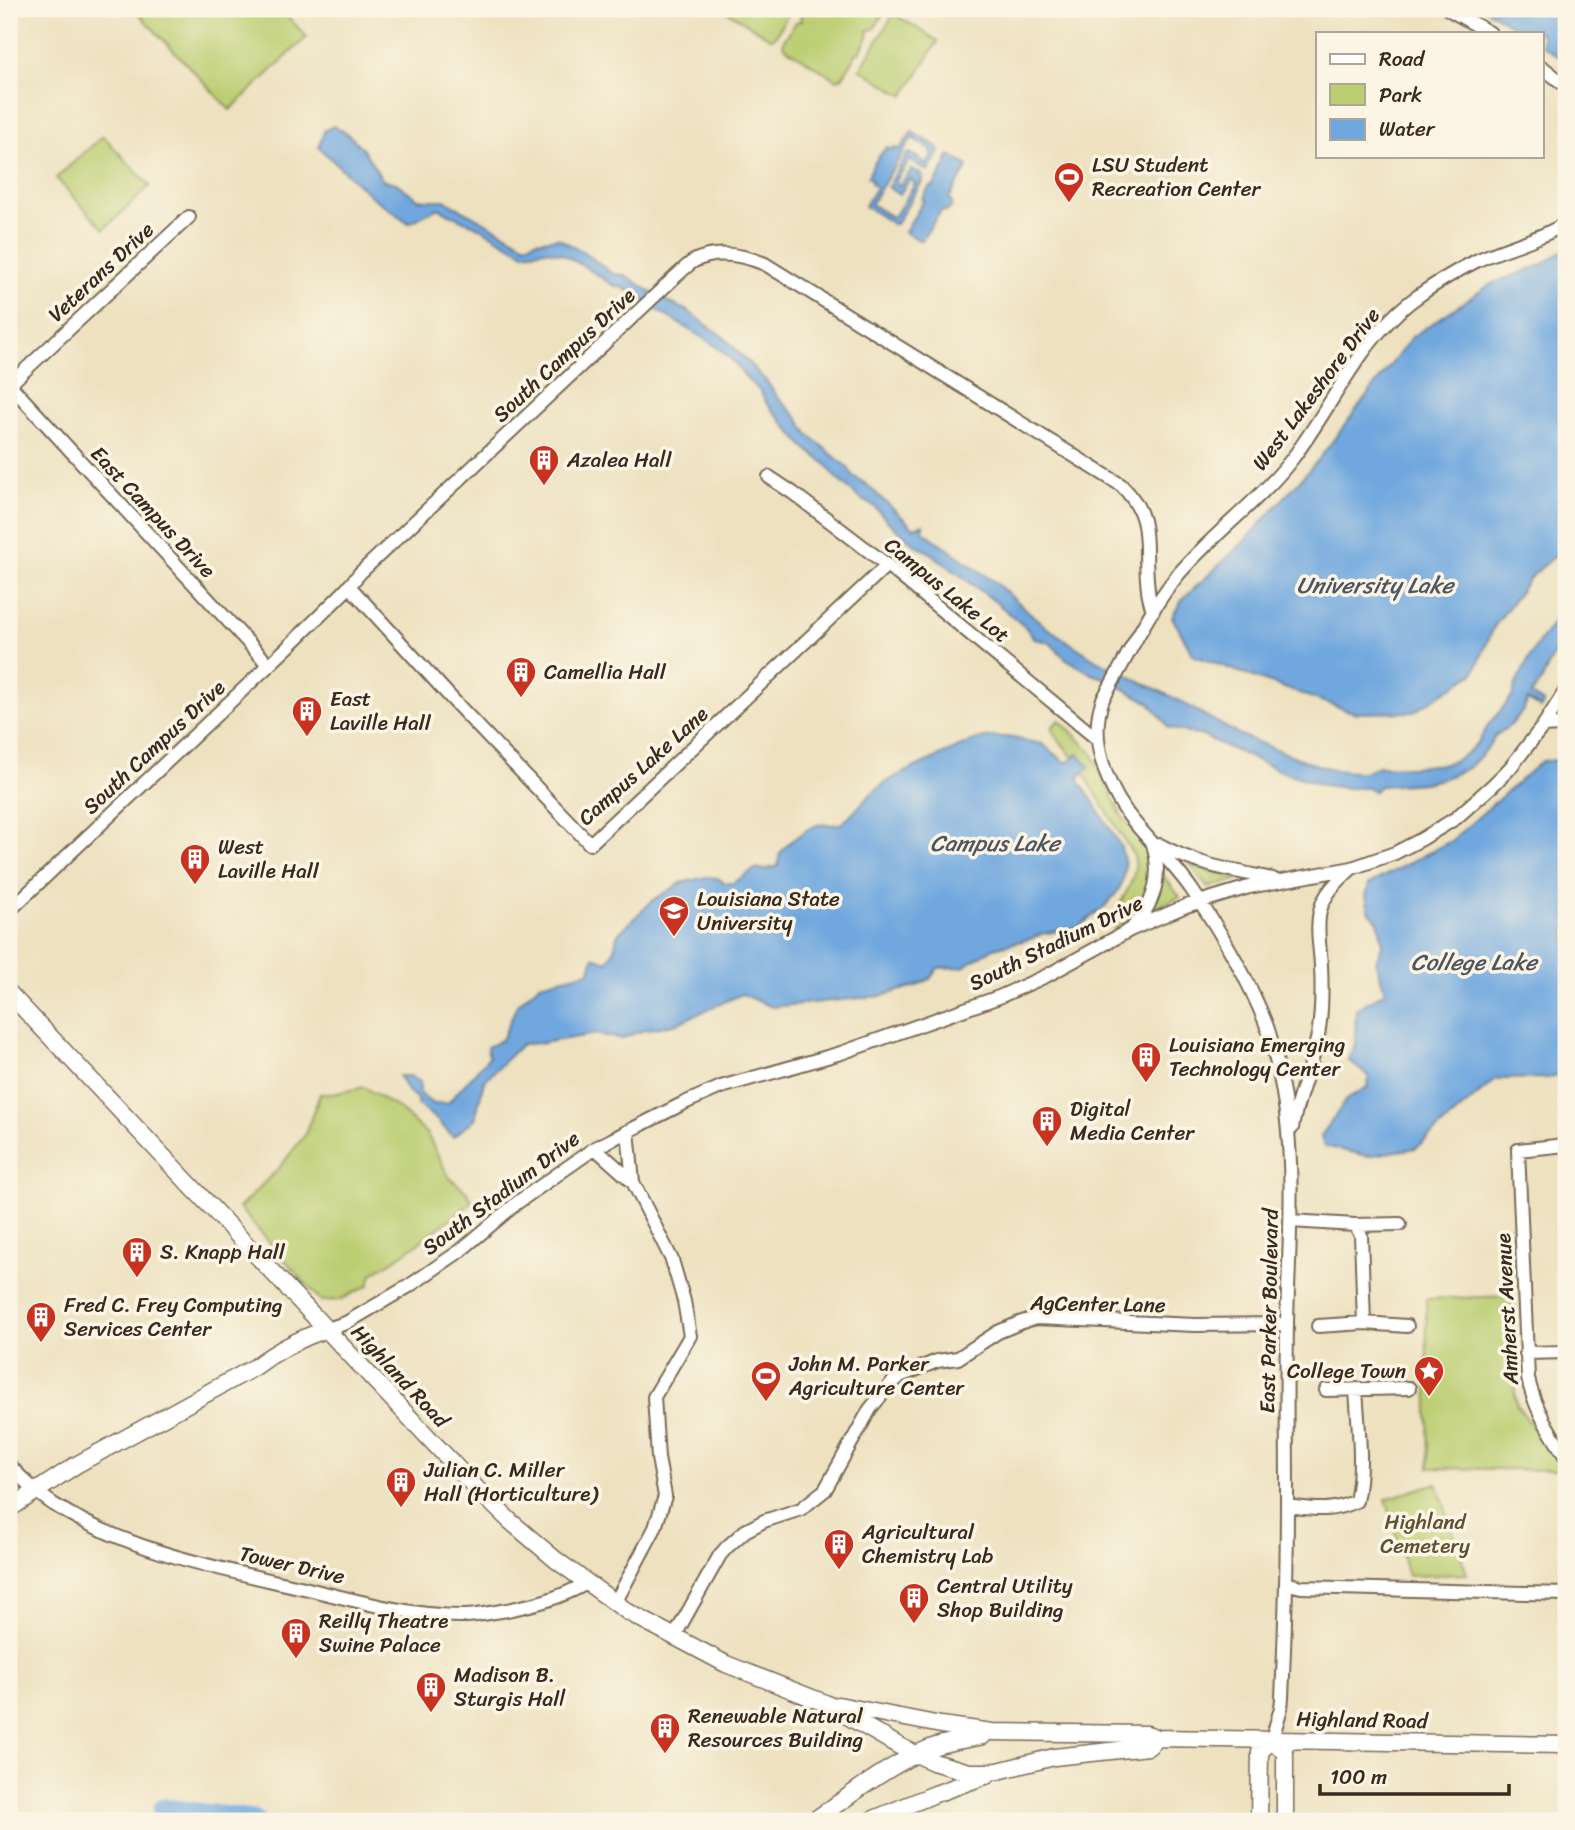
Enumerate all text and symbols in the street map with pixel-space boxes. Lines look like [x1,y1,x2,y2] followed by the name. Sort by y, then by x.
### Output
[1316,32,1544,158] legend
[1379,40,1426,78] text: Road
[1379,76,1422,114] text: Park
[1379,110,1436,148] text: Water
[1092,146,1261,208] place label: LSU Student Recreation Center
[1052,160,1086,204] sports icon: LSU Student Recreation Center
[39,212,163,332] street label: Veterans Drive
[483,278,645,432] street label: South Campus Drive
[1242,299,1390,479] street label: West Lakeshore Drive
[81,436,225,588] street label: East Campus Drive
[566,441,672,479] place label: Azalea Hall
[527,443,561,487] building icon: Azalea Hall
[875,527,1019,653] street label: Campus Lake Lot
[1297,565,1456,606] water label: University Lake
[544,653,667,691] place label: Camellia Hall
[504,655,538,699] building icon: Camellia Hall
[73,670,235,824] street label: South Campus Drive
[330,680,432,742] place label: East Laville Hall
[290,694,324,738] building icon: East Laville Hall
[569,696,717,836] street label: Campus Lake Lane
[930,823,1062,864] water label: Campus Lake
[218,828,320,890] place label: West Laville Hall
[178,842,212,886] building icon: West Laville Hall
[697,880,840,942] place label: Louisiana State University
[962,884,1150,1002] street label: South Stadium Drive
[657,894,691,938] school or university icon: Louisiana State University
[1411,942,1539,983] water label: College Lake
[1169,1026,1346,1088] place label: Louisiana Emerging Technology Center
[1129,1040,1163,1084] building icon: Louisiana Emerging Technology Center
[1070,1090,1195,1152] place label: Digital Media Center
[1030,1104,1064,1148] building icon: Digital Media Center
[414,1120,589,1265] street label: South Stadium Drive
[1248,1206,1290,1414] street label: East Parker Boulevard
[1484,1232,1530,1387] street label: Amherst Avenue
[160,1233,286,1271] place label: S. Knapp Hall
[120,1235,154,1279] building icon: S. Knapp Hall
[1029,1284,1166,1324] street label: AgCenter Lane
[64,1286,283,1348] place label: Fred C. Frey Computing Services Center
[24,1300,58,1344] building icon: Fred C. Frey Computing Services Center
[341,1315,460,1438] street label: Highland Road
[788,1345,965,1407] place label: John M. Parker Agriculture Center
[1287,1352,1406,1390] place label: College Town
[1412,1354,1446,1398] place icon: College Town
[749,1359,783,1403] sports icon: John M. Parker Agriculture Center
[423,1451,599,1513] place label: Julian C. Miller Hall (Horticulture)
[384,1465,418,1509] building icon: Julian C. Miller Hall (Horticulture)
[1380,1503,1470,1565] park label: Highland Cemetery
[861,1513,994,1575] place label: Agricultural Chemistry Lab
[822,1527,856,1571] building icon: Agricultural Chemistry Lab
[235,1534,349,1596] street label: Tower Drive
[937,1567,1073,1629] place label: Central Utility Shop Building
[897,1581,931,1625] building icon: Central Utility Shop Building
[319,1602,448,1664] place label: Reilly Theatre Swine Palace
[279,1616,313,1660] building icon: Reilly Theatre Swine Palace
[454,1656,566,1718] place label: Madison B. Sturgis Hall
[414,1670,448,1714] building icon: Madison B. Sturgis Hall
[688,1697,864,1759] place label: Renewable Natural Resources Building
[1296,1700,1430,1740] street label: Highland Road
[648,1711,682,1755] building icon: Renewable Natural Resources Building
[1320,1753,1508,1797] scale bar
[1330,1758,1387,1796] text: 100 m

